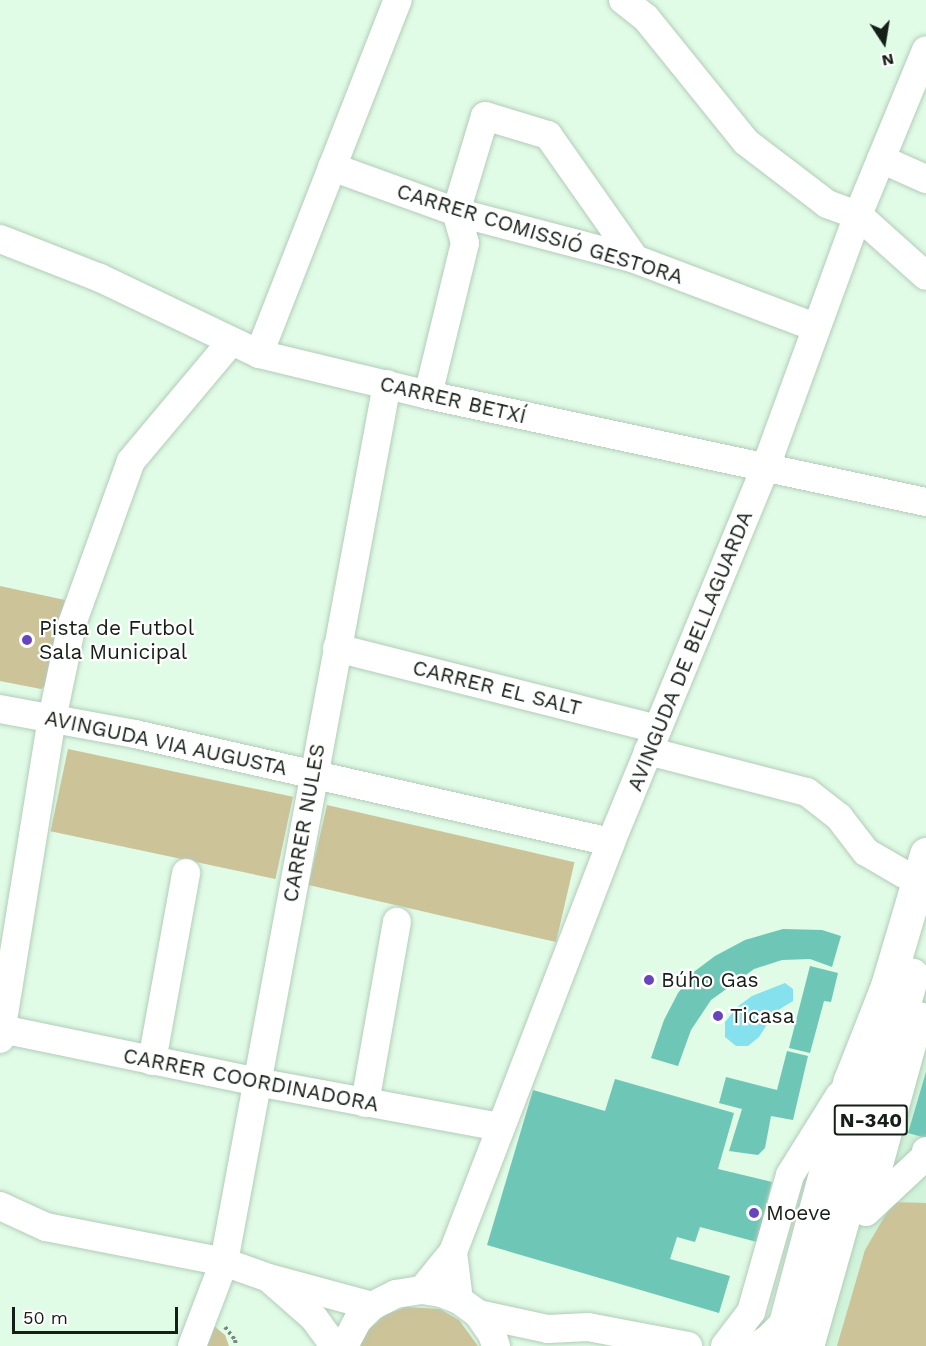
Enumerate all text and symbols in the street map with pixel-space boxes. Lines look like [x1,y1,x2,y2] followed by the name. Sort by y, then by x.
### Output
[854,12,914,72] north arrow
[880,50,896,71] text: N
[394,178,686,290] street label: CARRER COMISSIÓ GESTORA
[377,371,529,429] street label: CARRER BETXÍ
[622,507,758,795] street label: AVINGUDA DE BELLAGUARDA
[39,615,195,665] place label: Pista de Futbol Sala Municipal
[20,633,34,647] marker: Pista de Futbol Sala Municipal
[410,655,584,721] street label: CARRER EL SALT
[41,705,291,781] street label: AVINGUDA VIA AUGUSTA
[278,742,330,904] street label: CARRER NULES
[661,967,759,993] place label: Búho Gas
[642,973,656,987] marker: Búho Gas
[730,1003,795,1029] place label: Ticasa
[711,1009,725,1023] marker: Ticasa
[121,1043,381,1117] street label: CARRER COORDINADORA
[834,1103,908,1137] road number: N-340
[766,1200,831,1226] place label: Moeve
[747,1206,761,1220] marker: Moeve
[15,1295,182,1333] scale bar
[23,1307,68,1328] text: 50 m

